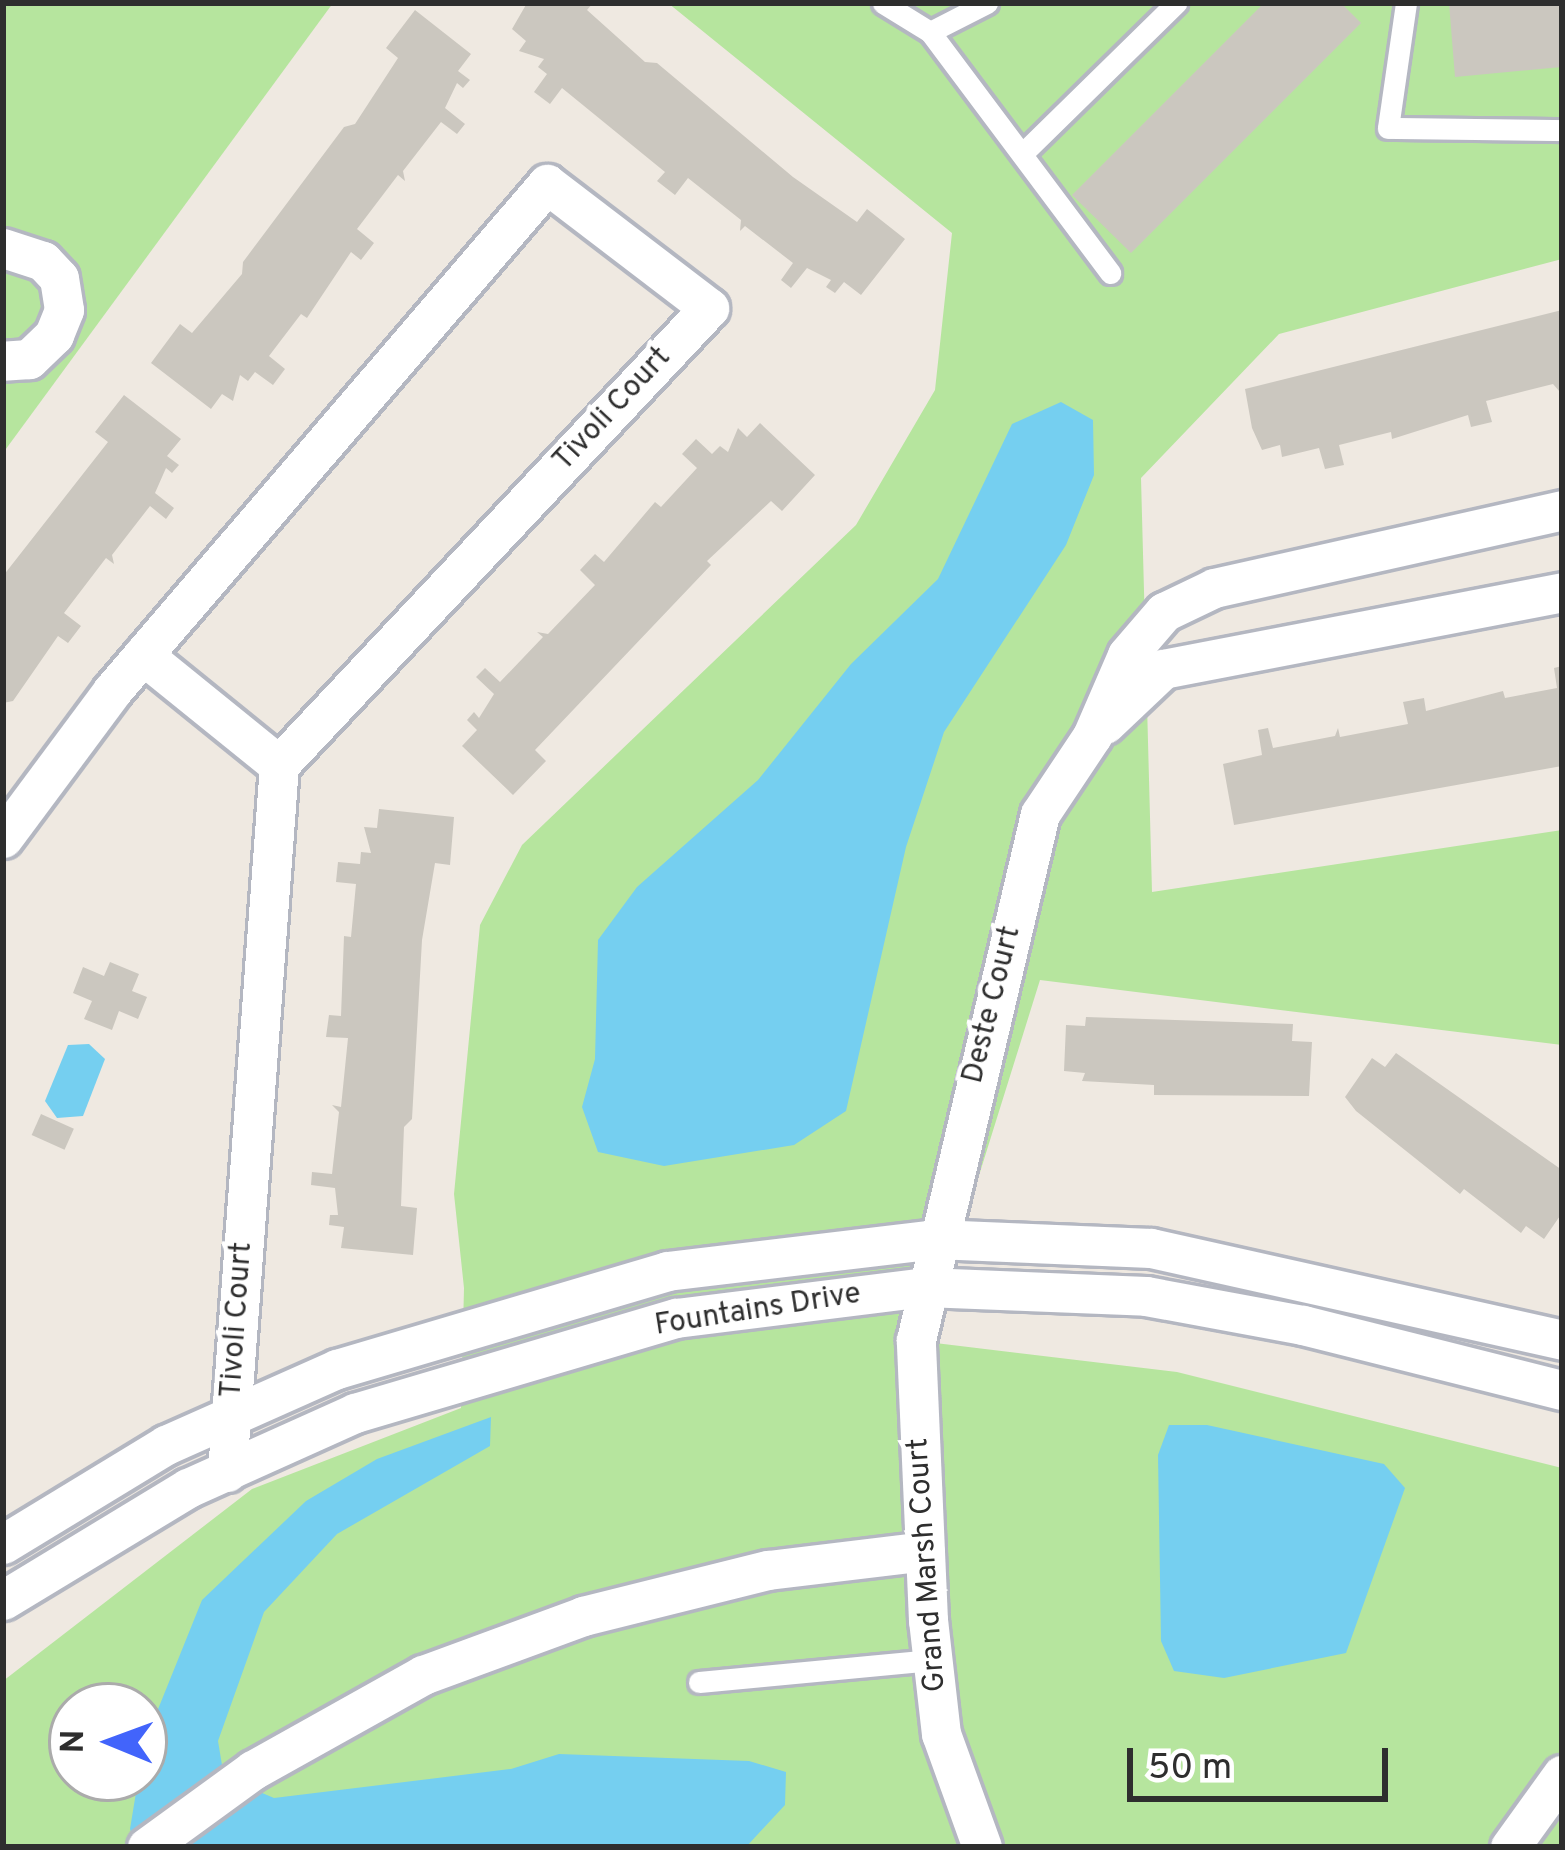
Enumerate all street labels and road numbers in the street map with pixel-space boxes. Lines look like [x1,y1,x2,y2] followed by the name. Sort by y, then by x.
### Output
[546,341,680,479] street label: Tivoli Court
[956,923,1030,1087] street label: Deste Court
[215,1241,261,1399] street label: Tivoli Court
[652,1277,864,1345] street label: Fountains Drive
[901,1437,955,1693] street label: Grand Marsh Court

